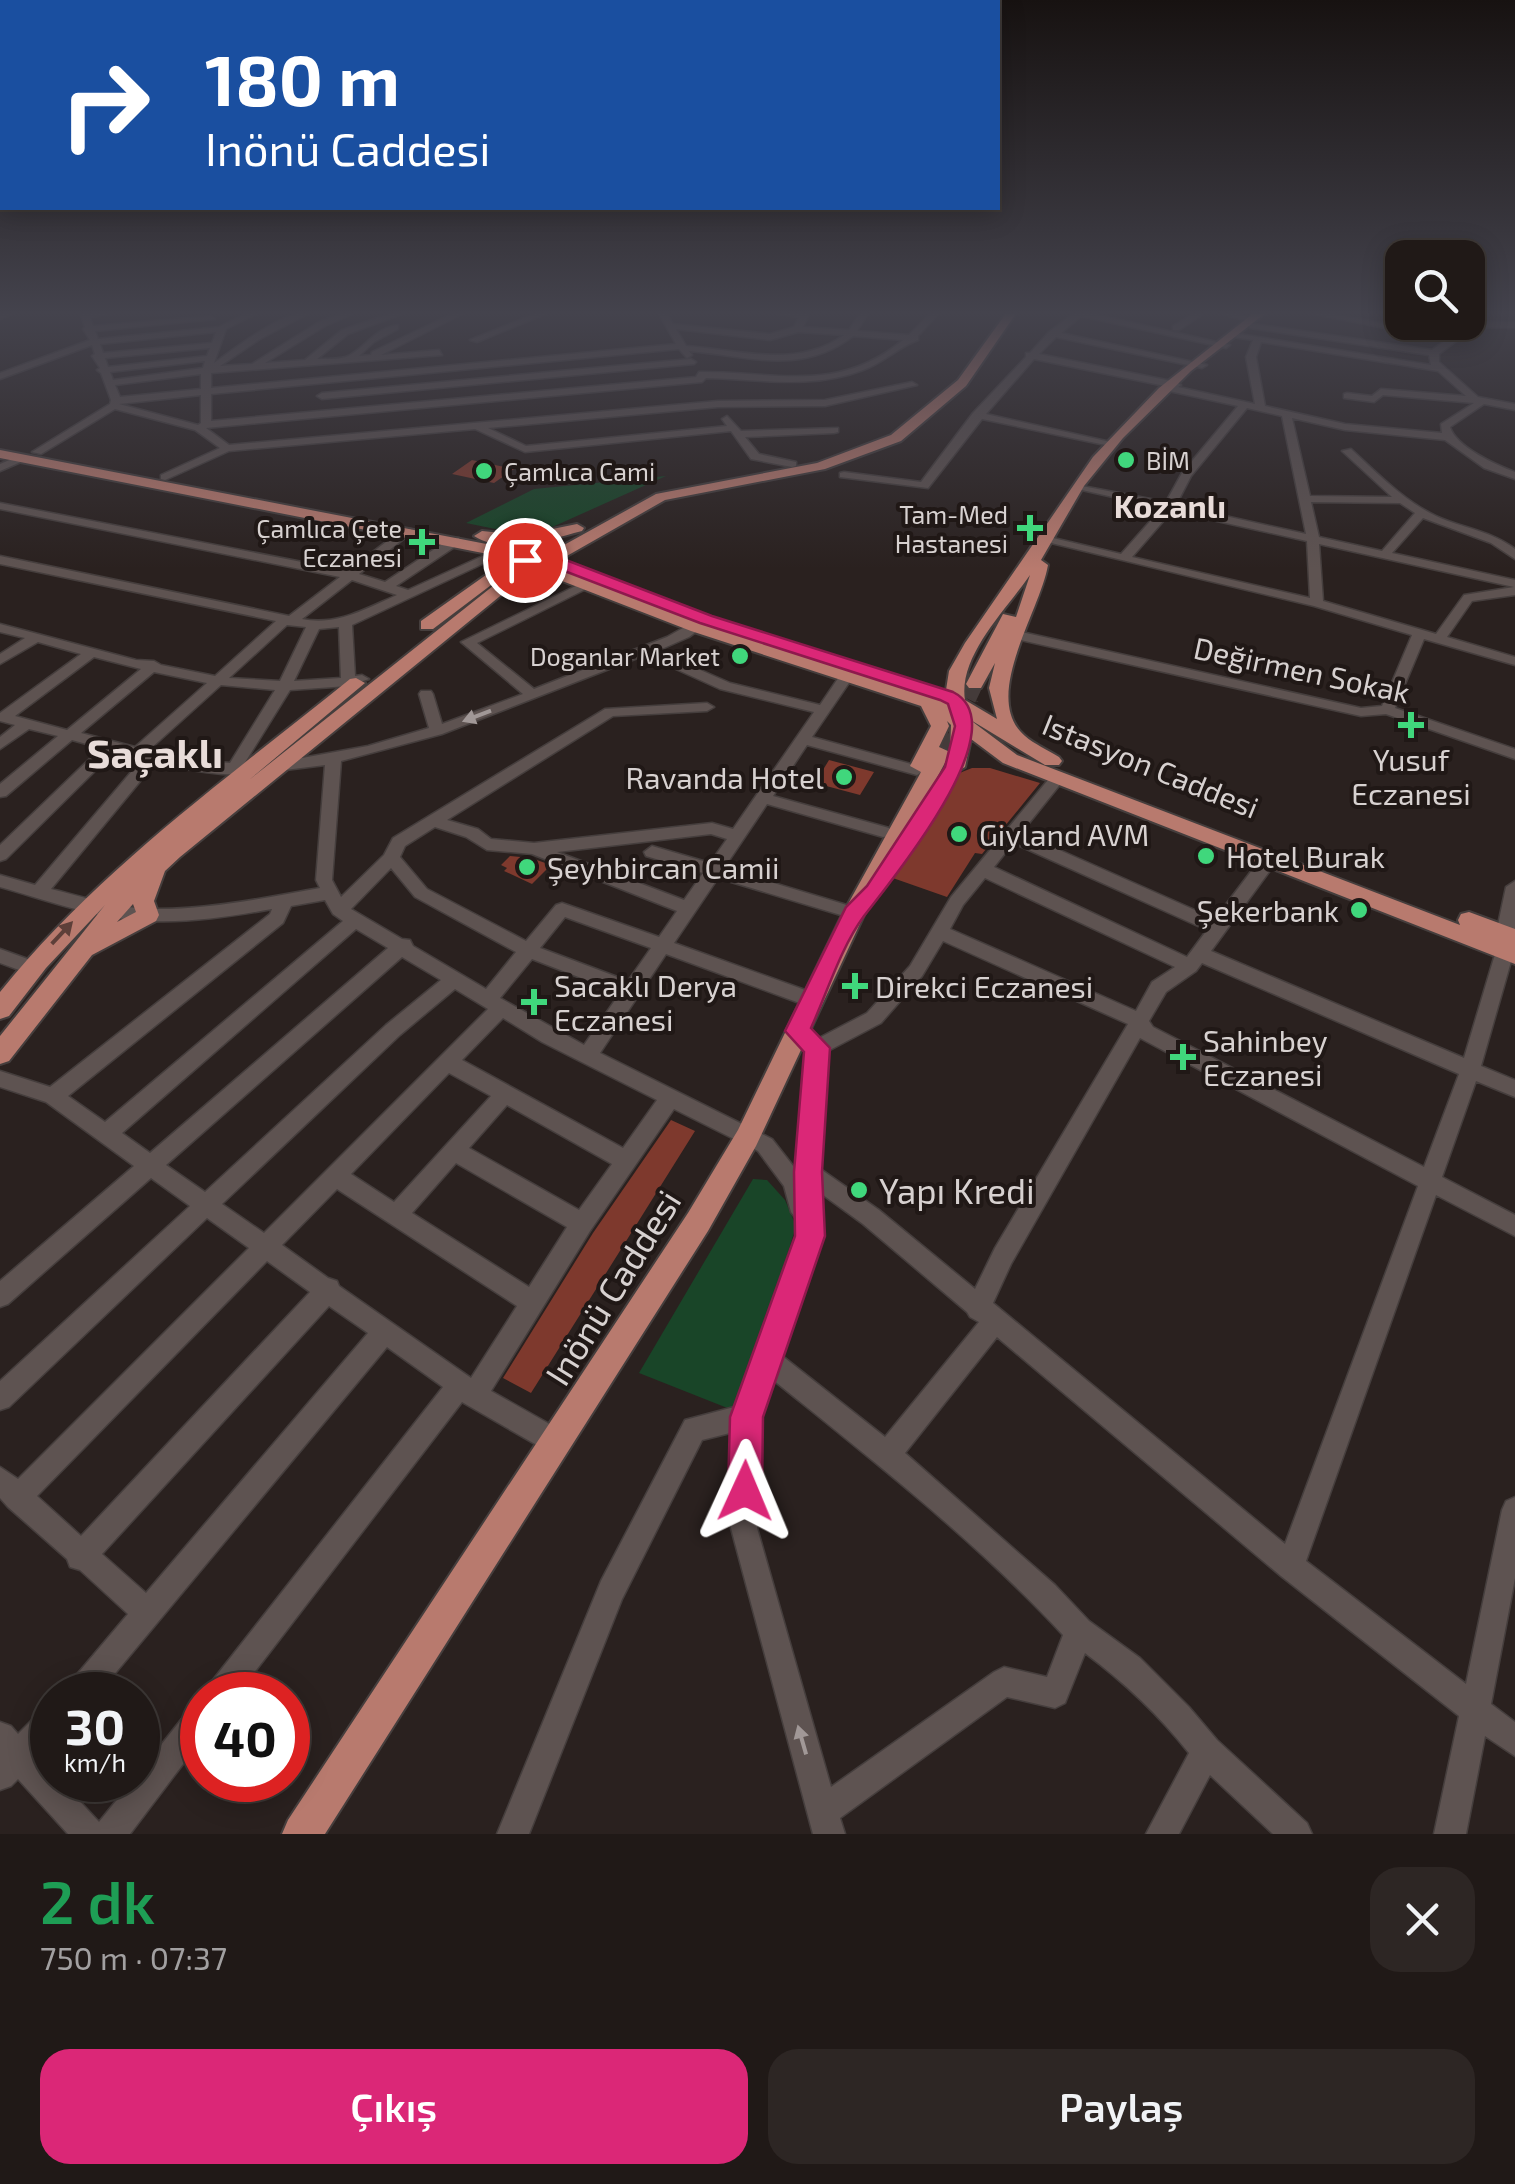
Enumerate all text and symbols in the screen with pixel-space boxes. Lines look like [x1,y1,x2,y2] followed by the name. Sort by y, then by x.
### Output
[205,36,400,120] text: 180 m
[40,40,170,170] icon: right
[205,121,490,175] text: Inönü Caddesi
[1385,240,1485,340] map controls
[1385,240,1485,340] button: search
[1146,445,1190,475] place label: BİM
[1115,449,1137,471] marker: BİM
[504,456,655,488] place label: Çamlıca Cami
[473,460,495,482] marker: Çamlıca Cami
[1114,486,1226,524] district label: Kozanlı
[895,499,1008,558] place label: Tam-Med Hastanesi
[256,513,402,572] place label: Çamlıca Çete Eczanesi
[1017,515,1043,541] marker: Tam-Med Hastanesi
[483,518,568,603] pin
[411,531,433,553] marker: Çamlıca Çete Eczanesi
[498,533,553,588] icon: arrive
[1191,629,1413,709] street label: Değirmen Sokak
[530,641,720,671] place label: Doganlar Market
[729,645,751,667] marker: Doganlar Market
[1038,705,1264,825] street label: Istasyon Caddesi
[461,709,491,724] one-way arrow
[1400,714,1422,736] marker: Yusuf Eczanesi
[87,728,223,778] district label: Saçaklı
[1351,741,1471,811] place label: Yusuf Eczanesi
[625,759,824,795] place label: Ravanda Hotel
[833,766,855,788] marker: Ravanda Hotel
[979,816,1149,852] place label: Giyland AVM
[948,823,970,845] marker: Giyland AVM
[1226,838,1385,874] place label: Hotel Burak
[1195,845,1217,867] marker: Hotel Burak
[547,849,779,886] place label: Şeyhbircan Camii
[516,856,538,878] marker: Şeyhbircan Camii
[1197,892,1339,929] place label: Şekerbank
[1348,899,1370,921] marker: Şekerbank
[50,922,73,946] one-way arrow
[554,967,737,1037] place label: Sacaklı Derya Eczanesi
[875,968,1093,1004] place label: Direkci Eczanesi
[844,975,866,997] marker: Direkci Eczanesi
[523,991,545,1013] marker: Sacaklı Derya Eczanesi
[1203,1022,1328,1092] place label: Sahinbey Eczanesi
[1172,1046,1194,1068] marker: Sahinbey Eczanesi
[879,1169,1035,1211] place label: Yapı Kredi
[848,1179,870,1201] marker: Yapı Kredi
[535,1182,689,1392] street label: Inönü Caddesi
[693,1439,797,1543] position arrow
[180,1672,310,1802] speed limit sign: 40
[65,1695,125,1755] text: 30
[794,1725,809,1755] one-way arrow
[64,1747,126,1777] text: km/h
[40,1864,155,1936] text: 2 dk
[1370,1867,1475,1972] button: close
[40,1938,227,1976] text: 750 m · 07:37
[40,2049,748,2164] button: Çıkış
[768,2049,1475,2164] button: Paylaş

